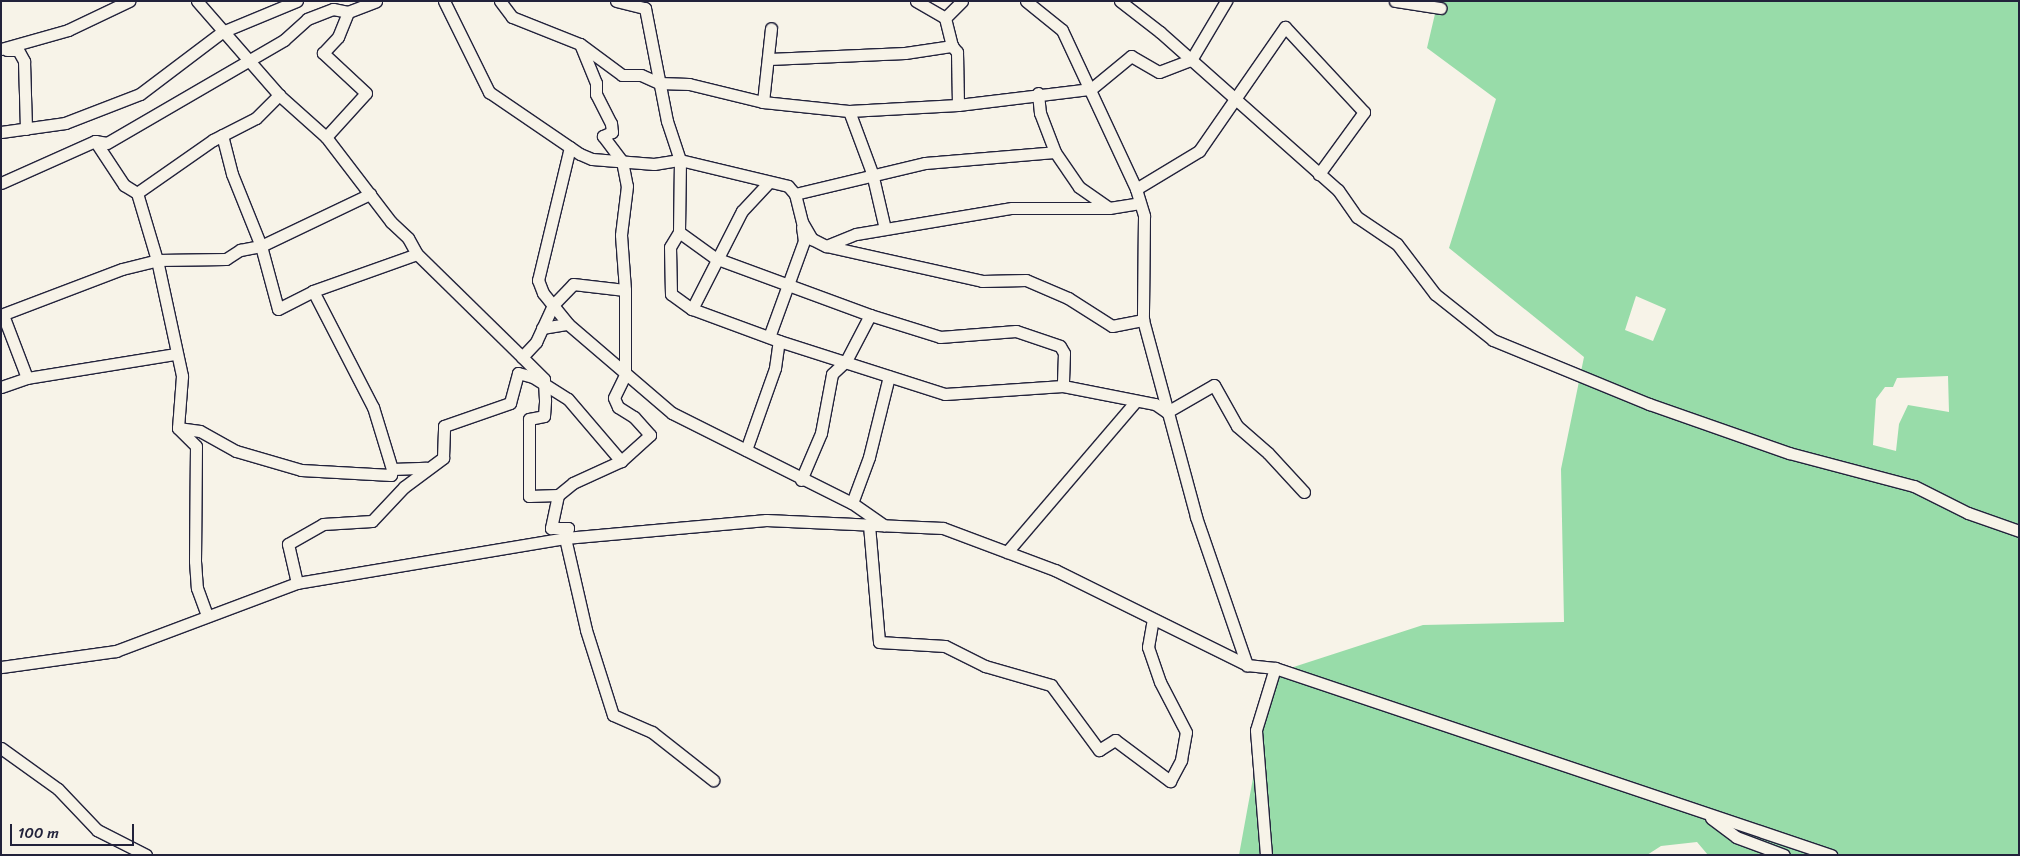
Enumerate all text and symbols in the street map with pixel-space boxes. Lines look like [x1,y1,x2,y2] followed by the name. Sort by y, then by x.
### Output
[12,814,136,846] scale bar
[18,820,59,846] text: 100 m

